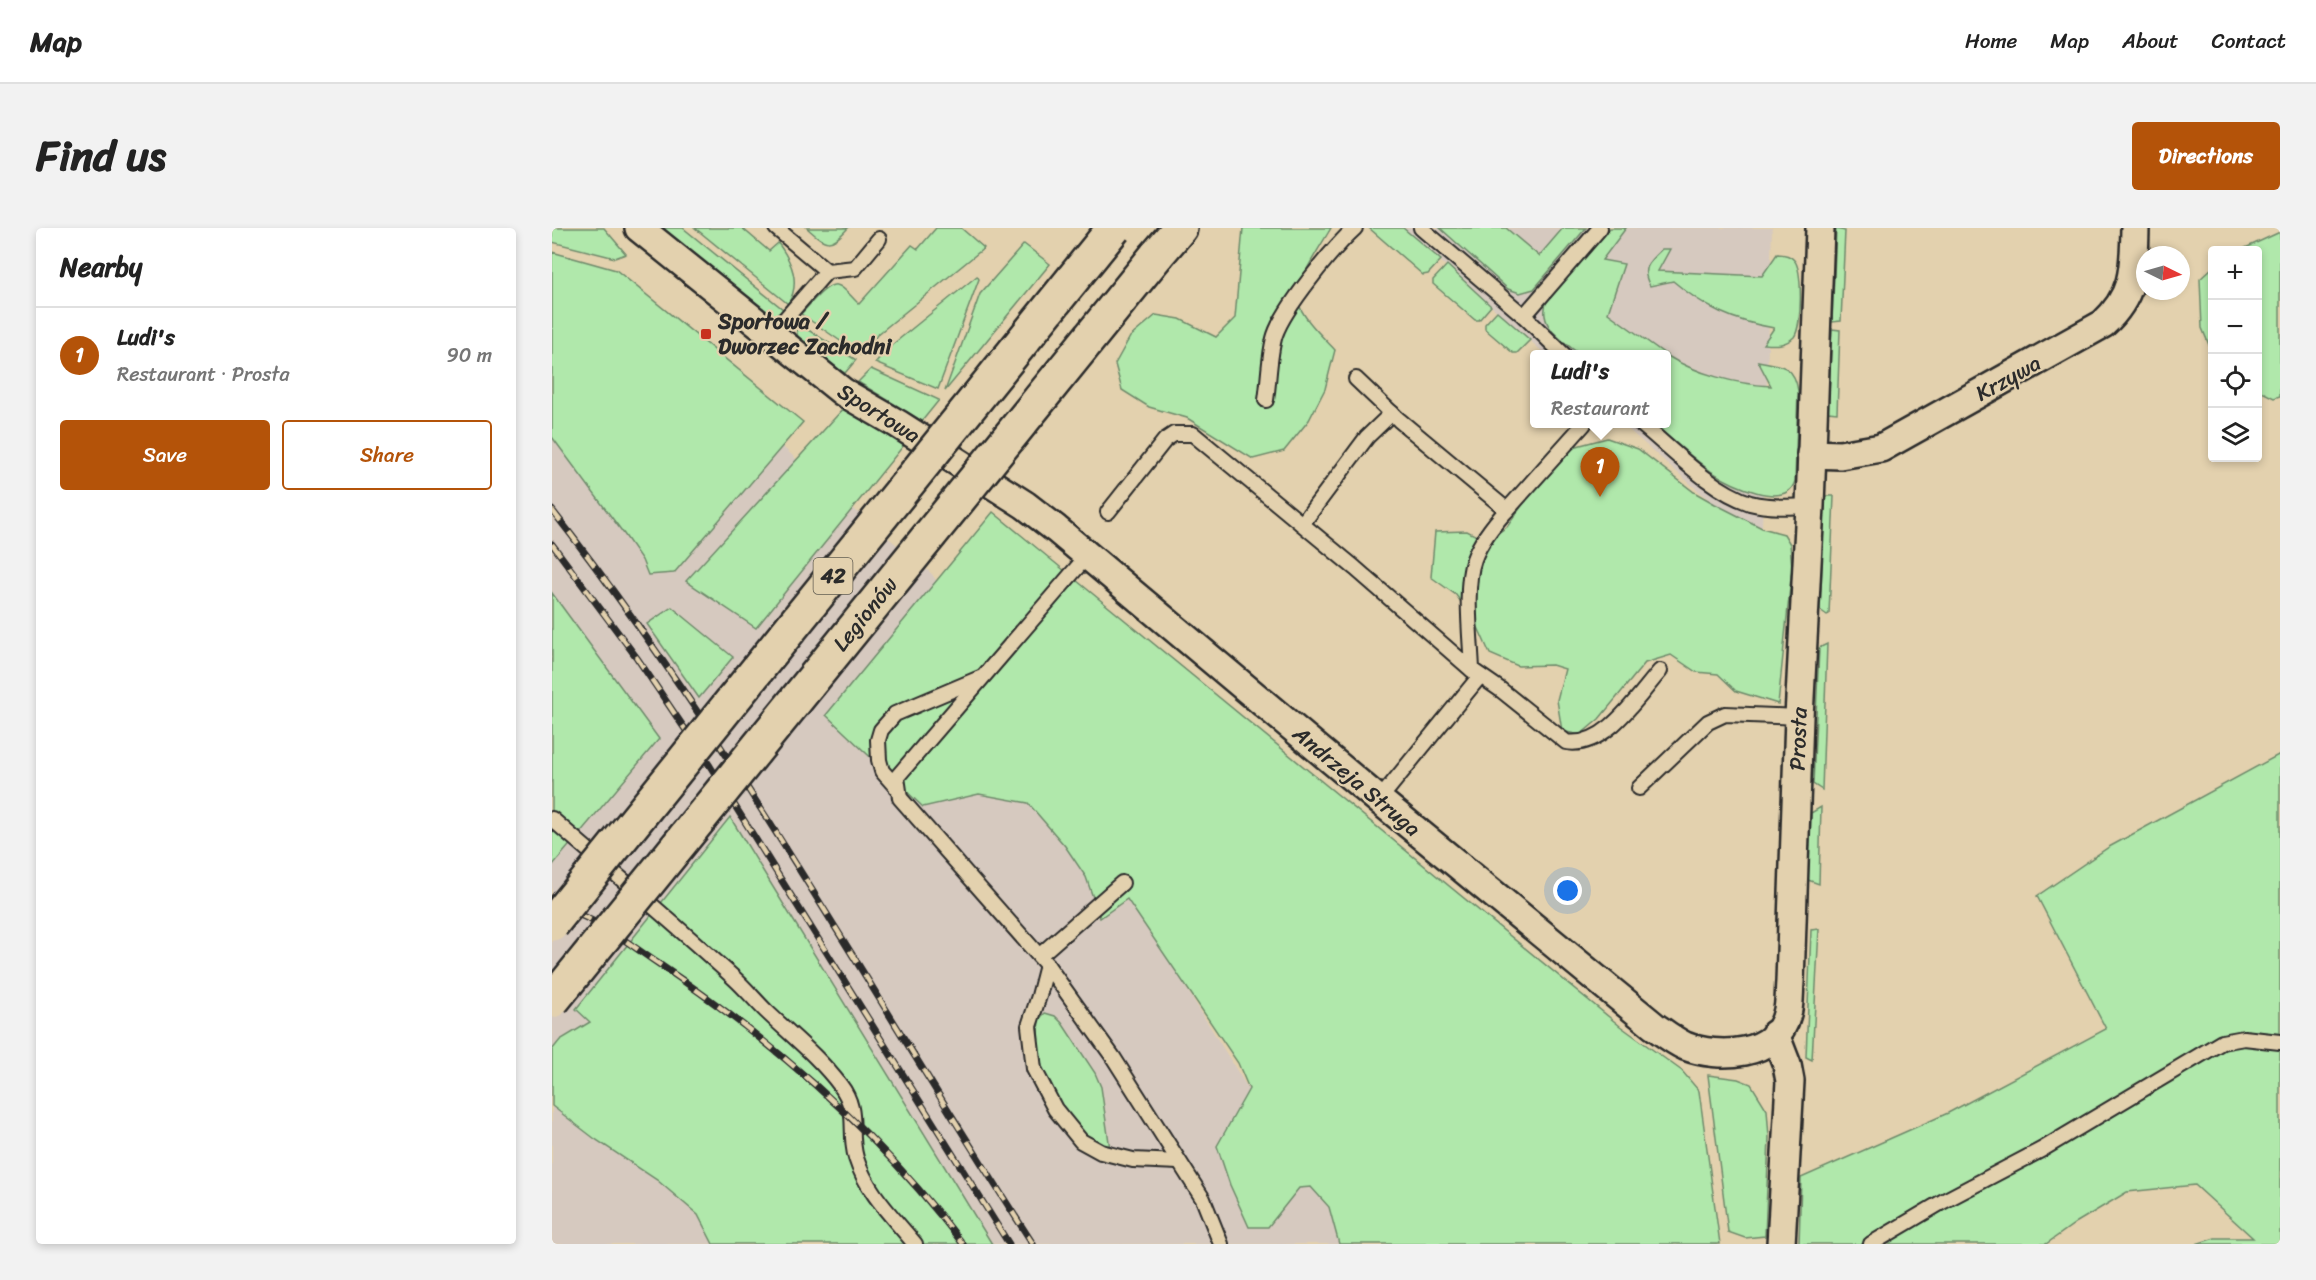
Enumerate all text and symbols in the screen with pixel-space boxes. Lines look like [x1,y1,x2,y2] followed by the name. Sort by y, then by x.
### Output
[30,17,82,66] text: Map
[1965,22,2017,60] text: Home
[2050,22,2089,60] text: Map
[2122,22,2179,60] text: About
[2212,22,2286,60] text: Contact
[36,119,166,193] text: Find us
[2132,122,2280,190] button: Directions
[60,244,142,290] text: Nearby
[2136,246,2190,300] north arrow
[2208,246,2262,462] map controls
[2208,246,2262,300] button: +
[2208,300,2262,354] button: −
[717,302,893,366] place label: Sportowa / Dworzec Zachodni
[117,318,175,357] text: Ludi's
[699,327,713,341] marker: Sportowa / Dworzec Zachodni
[75,338,84,373] text: 1
[447,338,492,373] text: 90 m
[1968,344,2048,412] street label: Krzywa
[1530,350,1671,428] popup
[1551,352,1609,391] text: Ludi's
[2208,354,2262,408] button: locate
[117,357,289,392] text: Restaurant · Prosta
[830,372,928,454] street label: Sportowa
[1551,391,1650,426] text: Restaurant
[2208,408,2262,462] button: layers
[60,420,270,490] button: Save
[282,420,492,490] button: Share
[1580,448,1620,497] pin: 1
[814,558,852,594] road number: 42
[822,568,908,660] street label: Legionów
[1777,706,1819,771] street label: Prosta
[1283,715,1430,847] street label: Andrzeja Struga
[1553,876,1582,905] your location

